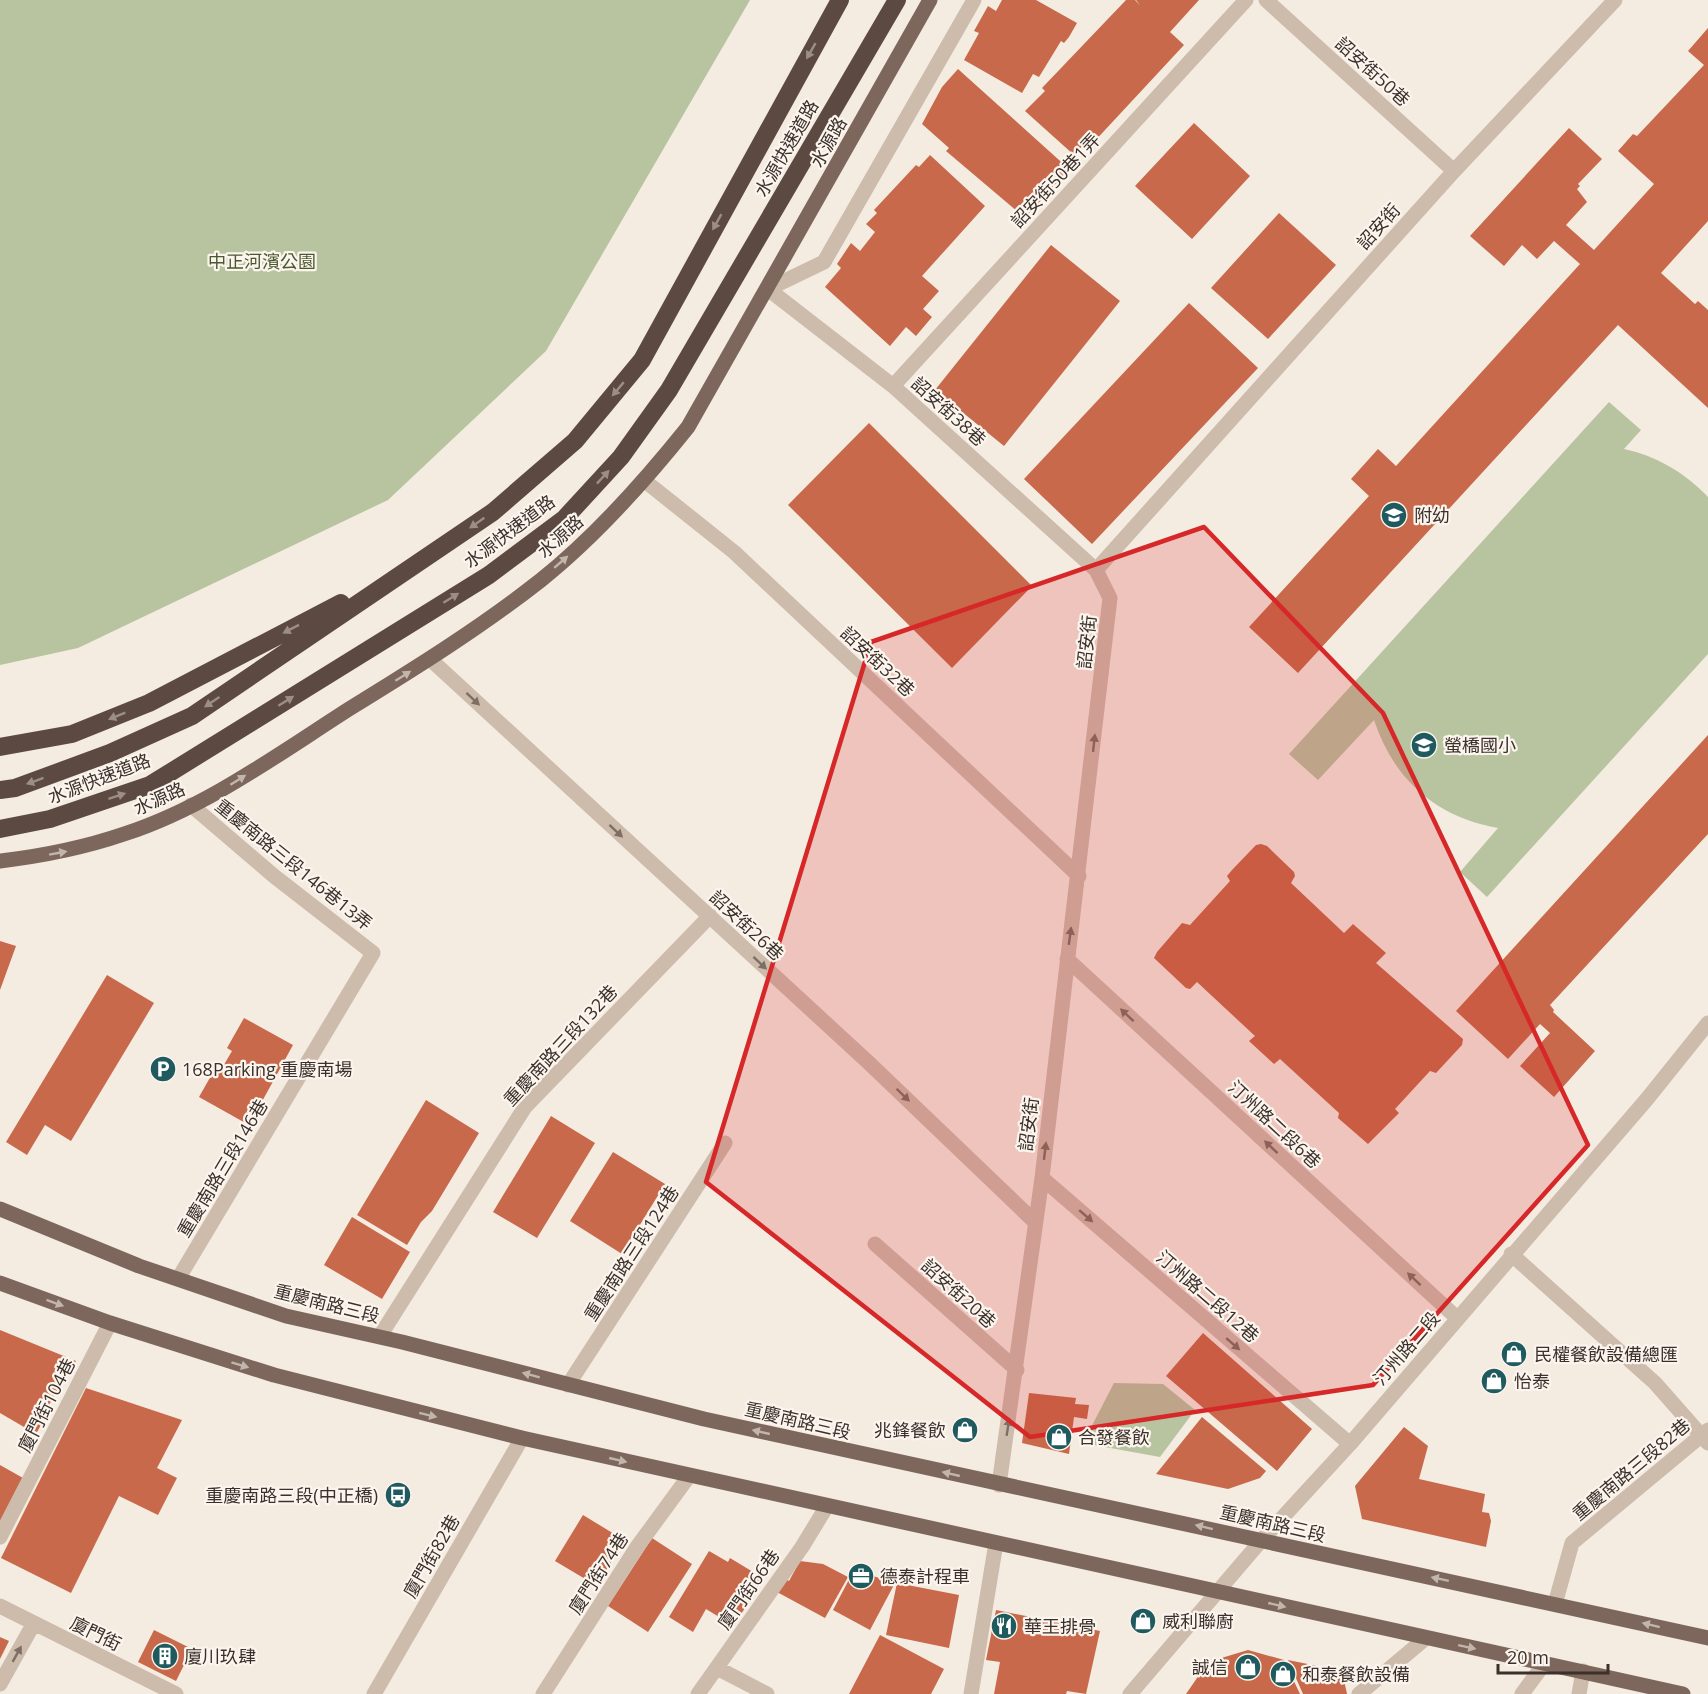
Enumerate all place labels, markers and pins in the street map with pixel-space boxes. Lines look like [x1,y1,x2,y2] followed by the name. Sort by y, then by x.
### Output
[1379,500,1409,530] school or university icon: 附幼
[1414,503,1450,527] place label: 附幼
[1409,730,1439,760] school or university icon: 螢橋國小
[1444,733,1516,757] place label: 螢橋國小
[148,1054,178,1084] parking icon: 168Parking 重慶南場
[182,1057,353,1081] place label: 168Parking 重慶南場
[1499,1339,1529,1369] shop icon: 民權餐飲設備總匯
[1534,1342,1678,1366] place label: 民權餐飲設備總匯
[1479,1366,1509,1396] shop icon: 怡泰
[1514,1369,1550,1393] place label: 怡泰
[950,1415,980,1445] shop icon: 兆鋒餐飲
[874,1418,946,1442] place label: 兆鋒餐飲
[1044,1422,1074,1452] shop icon: 合發餐飲
[1078,1425,1150,1449] place label: 合發餐飲
[383,1480,413,1510] bus stop icon: 重慶南路三段(中正橋)
[205,1483,378,1507] place label: 重慶南路三段(中正橋)
[846,1561,876,1591] office icon: 德泰計程車
[880,1564,970,1588] place label: 德泰計程車
[1128,1606,1158,1636] shop icon: 威利聯廚
[1162,1609,1234,1633] place label: 威利聯廚
[989,1611,1019,1641] restaurant icon: 華王排骨
[1024,1614,1096,1638] place label: 華王排骨
[150,1641,180,1671] building icon: 廈川玖肆
[184,1644,256,1668] place label: 廈川玖肆
[1233,1652,1263,1682] shop icon: 誠信
[1192,1655,1228,1679] place label: 誠信
[1268,1659,1298,1689] shop icon: 和泰餐飲設備
[1302,1662,1410,1686] place label: 和泰餐飲設備

